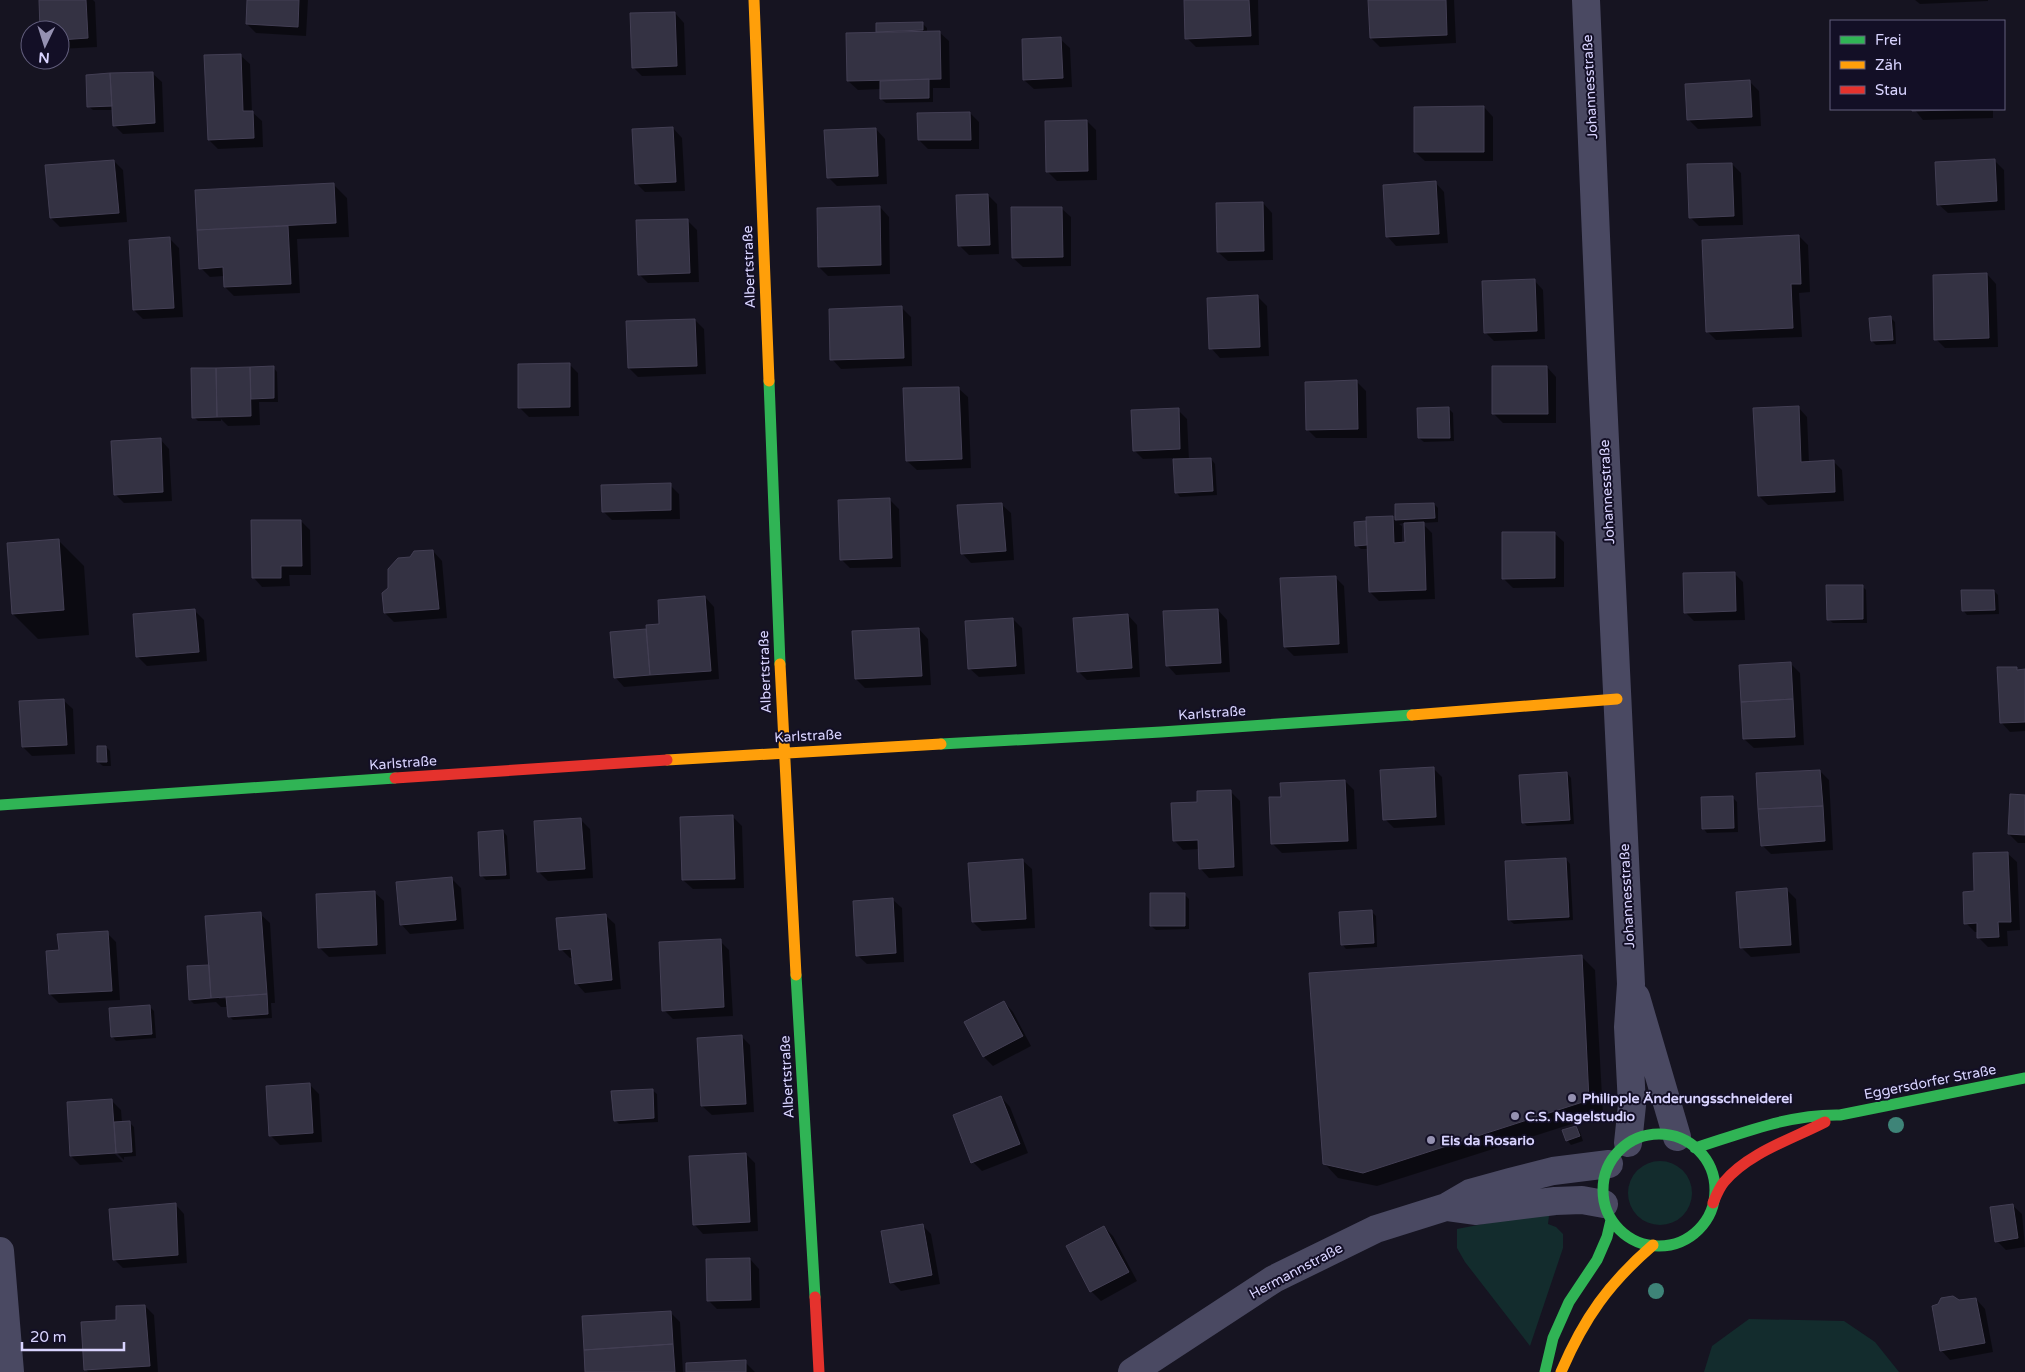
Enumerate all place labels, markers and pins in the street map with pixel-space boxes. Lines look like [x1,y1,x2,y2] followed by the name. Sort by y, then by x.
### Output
[1582,1090,1793,1107] place label: Philipple Änderungsschneiderei
[1566,1092,1578,1104] marker: Philipple Änderungsschneiderei
[1525,1108,1635,1125] place label: C.S. Nagelstudio
[1509,1110,1521,1122] marker: C.S. Nagelstudio
[1441,1132,1535,1149] place label: Eis da Rosario
[1425,1134,1437,1146] marker: Eis da Rosario

